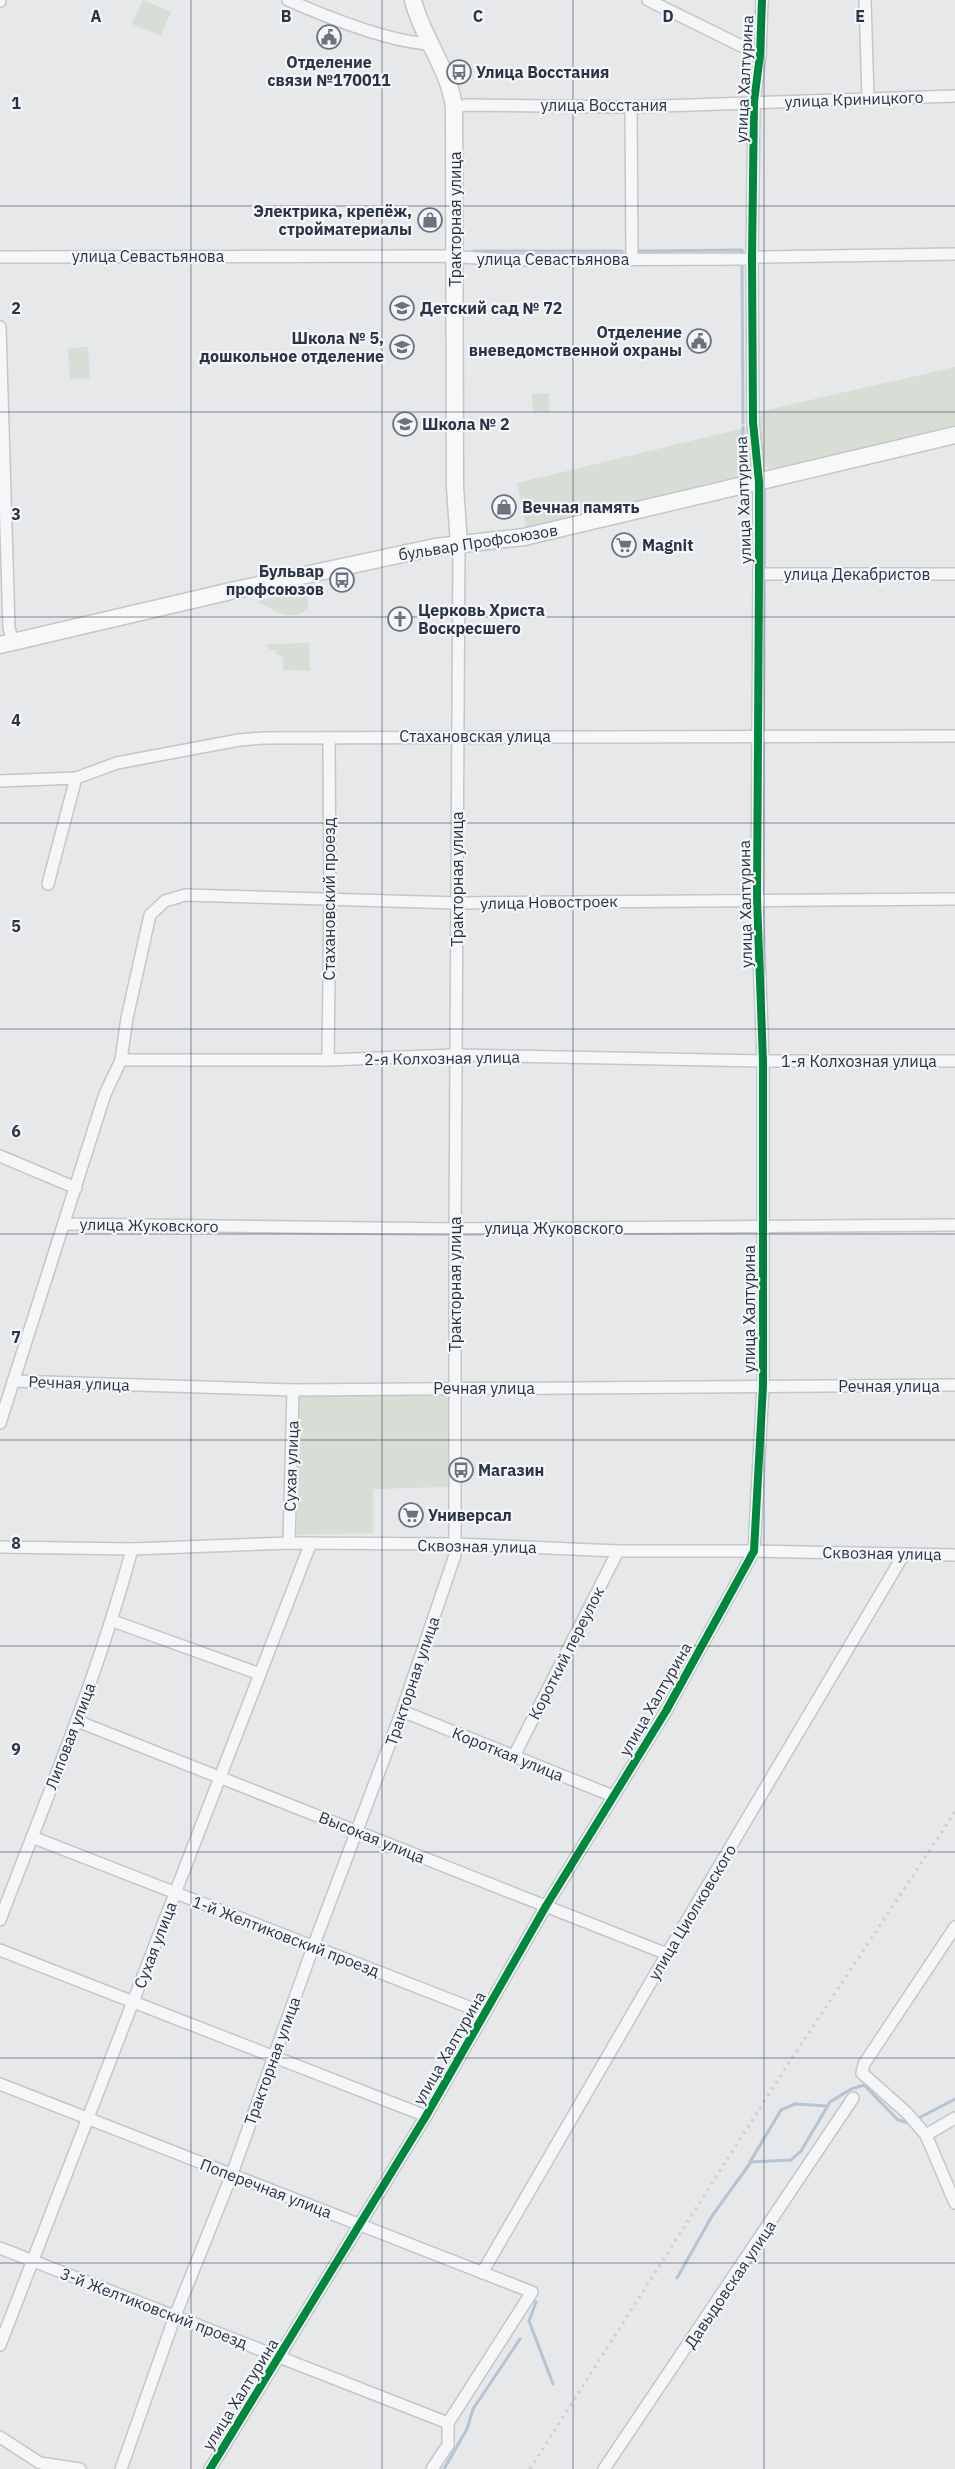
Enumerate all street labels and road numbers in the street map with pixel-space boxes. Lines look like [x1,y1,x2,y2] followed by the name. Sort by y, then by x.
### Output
[731,14,757,143] street label: улица Халтурина
[784,87,924,111] street label: улица Криницкого
[541,95,667,115] street label: улица Восстания
[445,151,465,287] street label: Тракторная улица
[72,246,225,266] street label: улица Севастьянова
[477,249,630,269] street label: улица Севастьянова
[731,435,755,564] street label: улица Халтурина
[397,520,559,564] street label: бульвар Профсоюзов
[784,564,930,584] street label: улица Декабристов
[399,726,551,746] street label: Стахановская улица
[447,811,467,947] street label: Тракторная улица
[319,817,339,981] street label: Стахановский проезд
[734,839,756,968] street label: улица Халтурина
[480,891,618,913] street label: улица Новостроек
[364,1047,521,1069] street label: 2-я Колхозная улица
[781,1051,937,1071] street label: 1-я Колхозная улица
[79,1214,219,1236] street label: улица Жуковского
[445,1216,465,1352] street label: Тракторная улица
[485,1218,623,1238] street label: улица Жуковского
[739,1245,759,1373] street label: улица Халтурина
[28,1371,130,1395] street label: Речная улица
[838,1376,940,1396] street label: Речная улица
[433,1378,535,1398] street label: Речная улица
[279,1420,303,1512] street label: Сухая улица
[417,1535,537,1557] street label: Сквозная улица
[822,1542,942,1564] street label: Сквозная улица
[524,1583,608,1723] street label: Короткий переулок
[381,1613,444,1748] street label: Тракторная улица
[614,1638,696,1759] street label: улица Халтурина
[41,1679,100,1792] street label: Липовая улица
[449,1723,567,1786] street label: Короткая улица
[316,1807,428,1868] street label: Высокая улица
[644,1841,740,1983] street label: улица Циолковского
[190,1891,383,1981] street label: 1-й Желтиковский проезд
[129,1898,181,1991] street label: Сухая улица
[408,1987,490,2108] street label: улица Халтурина
[239,1994,305,2128] street label: Тракторная улица
[197,2154,335,2222] street label: Поперечная улица
[680,2216,780,2352] street label: Давыдовская улица
[58,2263,251,2353] street label: 3-й Желтиковский проезд
[198,2334,283,2453] street label: улица Халтурина

